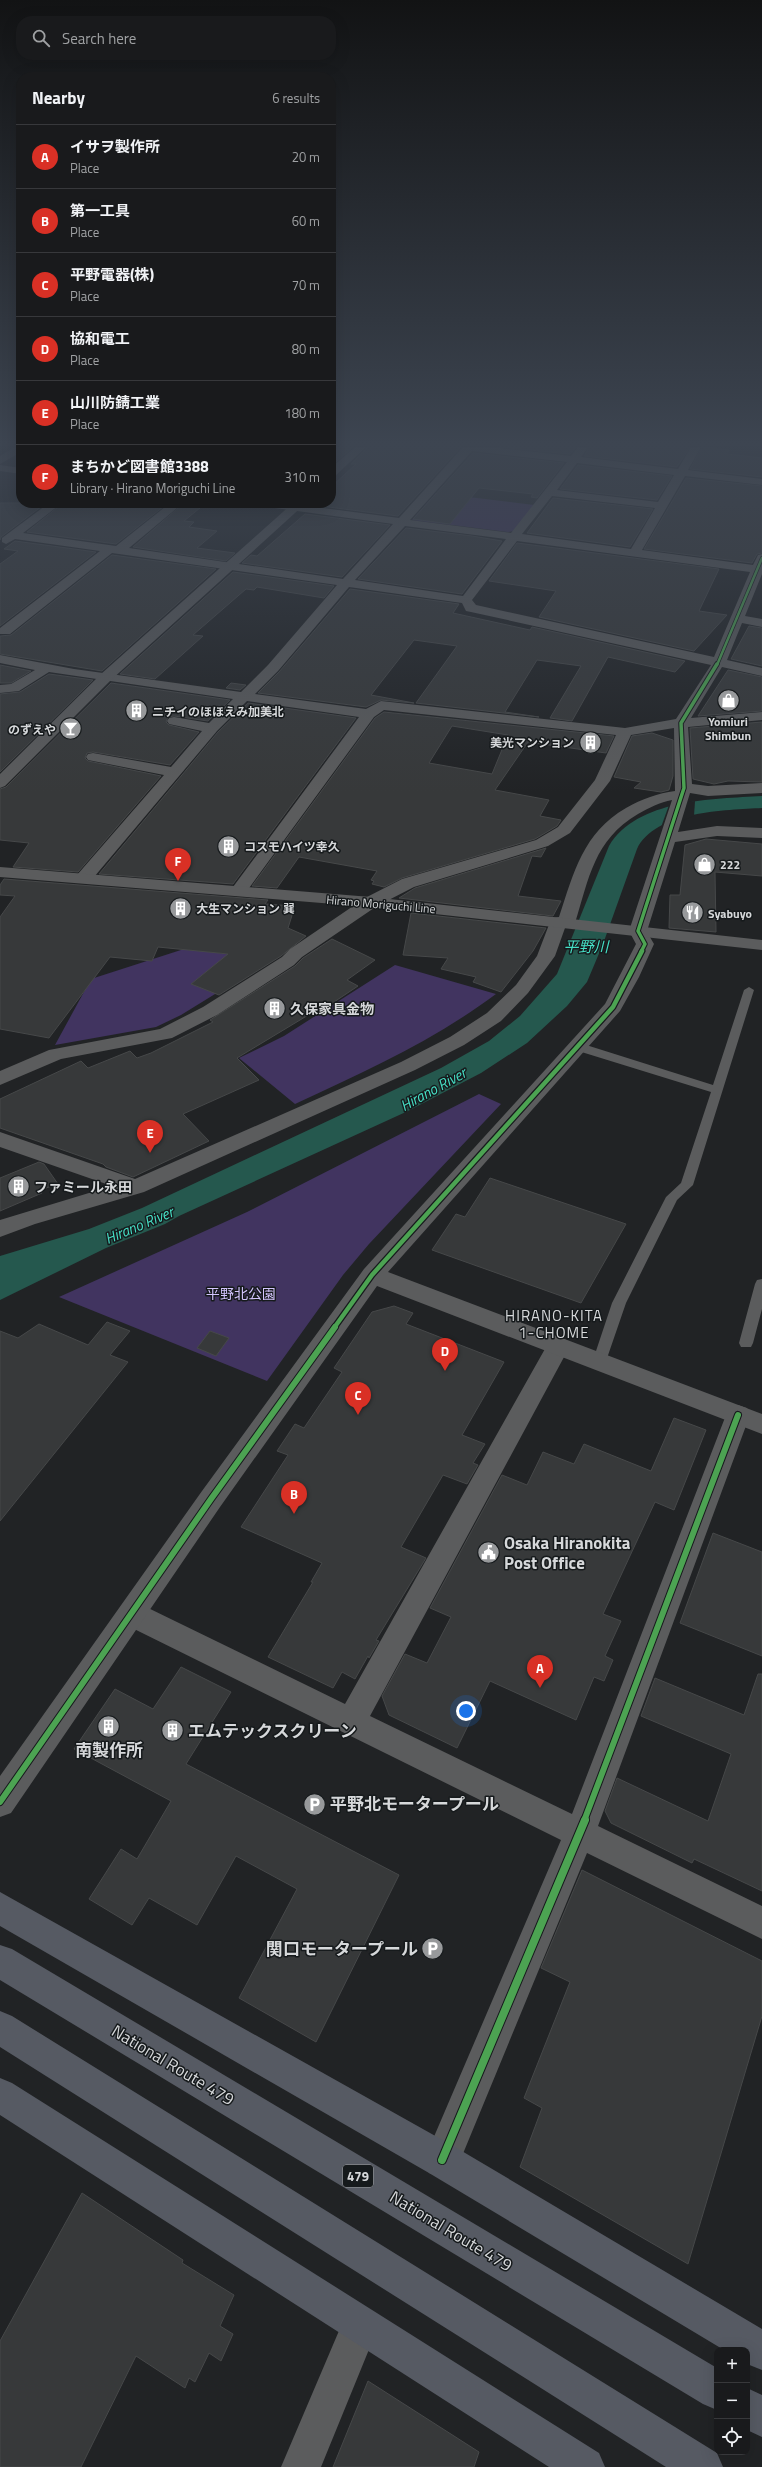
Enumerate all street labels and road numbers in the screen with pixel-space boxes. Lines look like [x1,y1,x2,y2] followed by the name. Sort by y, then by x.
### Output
[325,890,437,918] street label: Hirano Moriguchi Line
[107,2018,239,2112] street label: National Route 479
[343,2165,373,2187] road number: 479
[385,2184,517,2278] street label: National Route 479

